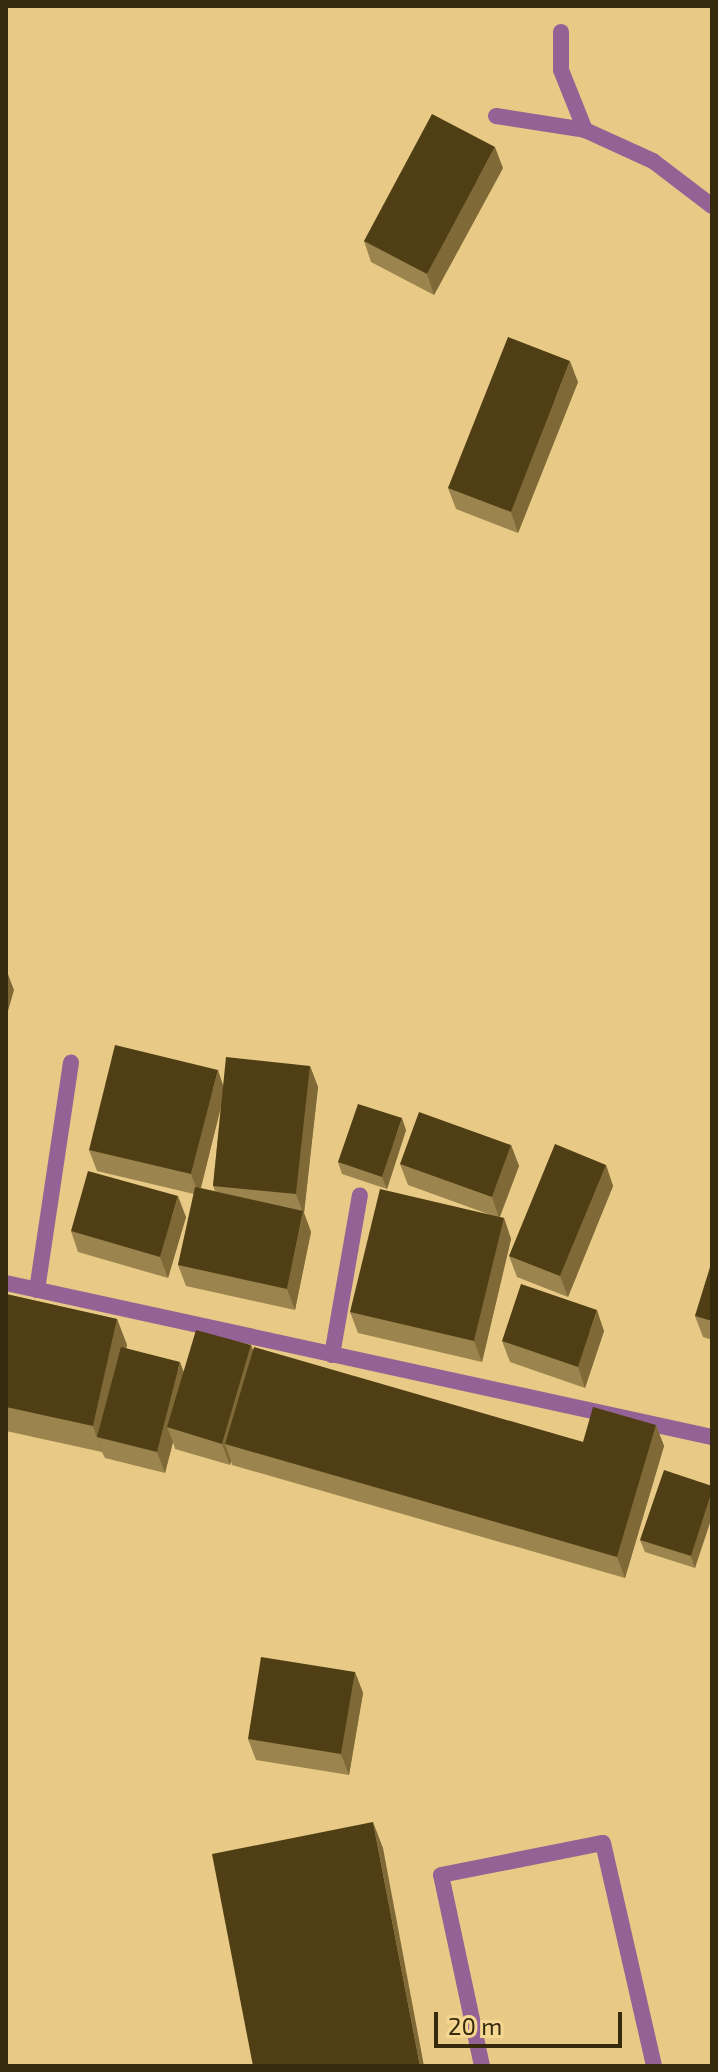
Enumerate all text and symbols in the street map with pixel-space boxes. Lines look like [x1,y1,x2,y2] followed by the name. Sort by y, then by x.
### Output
[438,1996,626,2046] scale bar
[448,2011,502,2040] text: 20 m

